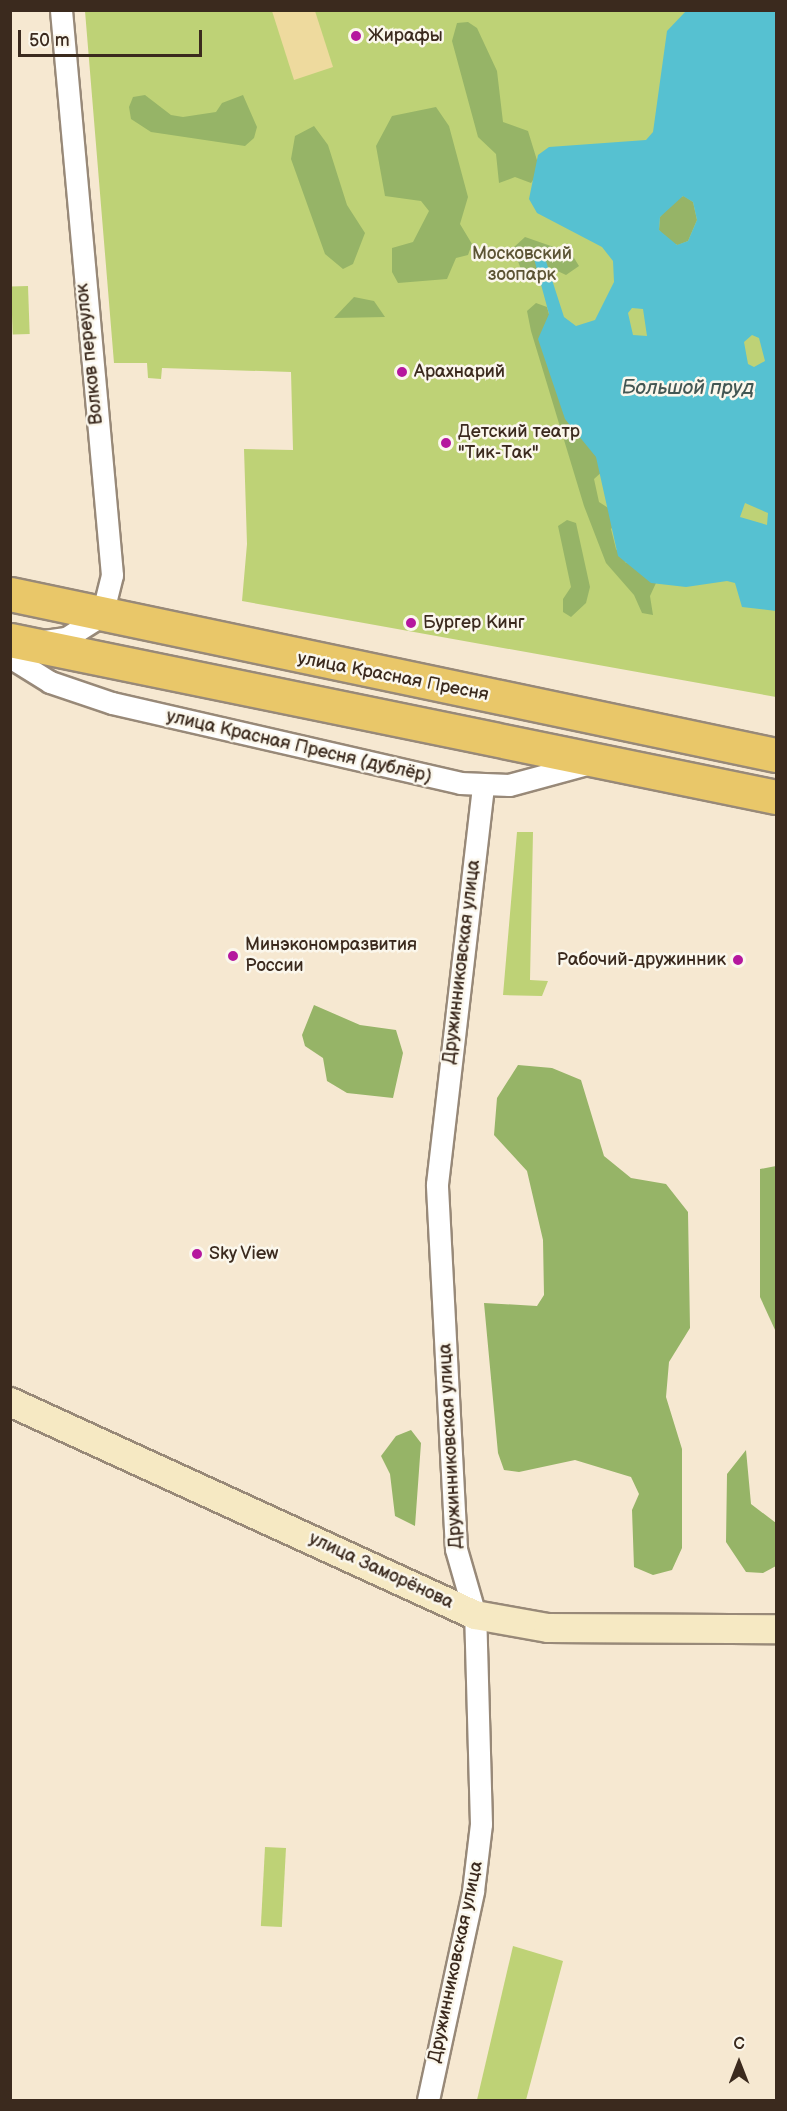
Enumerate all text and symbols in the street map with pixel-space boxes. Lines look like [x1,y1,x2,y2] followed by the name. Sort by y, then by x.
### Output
[21,18,206,56] scale bar
[368,25,443,47] place label: Жирафы
[349,29,363,43] marker: Жирафы
[29,30,70,51] text: 50 m
[472,244,572,286] park label: Московский зоопарк
[72,282,108,426] street label: Волков переулок
[414,361,505,383] place label: Арахнарий
[395,365,409,379] marker: Арахнарий
[622,376,754,400] water label: Большой пруд
[458,422,580,464] place label: Детский театр "Тик-Так"
[439,436,453,450] marker: Детский театр "Тик-Так"
[423,612,525,634] place label: Бургер Кинг
[404,616,418,630] marker: Бургер Кинг
[296,648,490,706] street label: улица Красная Пресня
[164,706,434,788] street label: улица Красная Пресня (дублёр)
[439,859,485,1065] street label: Дружинниковская улица
[245,935,417,978] place label: Минэкономразвития России
[226,949,240,963] marker: Минэкономразвития России
[557,949,726,971] place label: Рабочий-дружинник
[731,953,745,967] marker: Рабочий-дружинник
[209,1243,280,1265] place label: Sky View
[190,1247,204,1261] marker: Sky View
[435,1343,467,1549] street label: Дружинниковская улица
[305,1528,457,1614] street label: улица Заморёнова
[424,1859,488,2065] street label: Дружинниковская улица
[709,2033,769,2093] north arrow
[733,2035,745,2054] text: С

